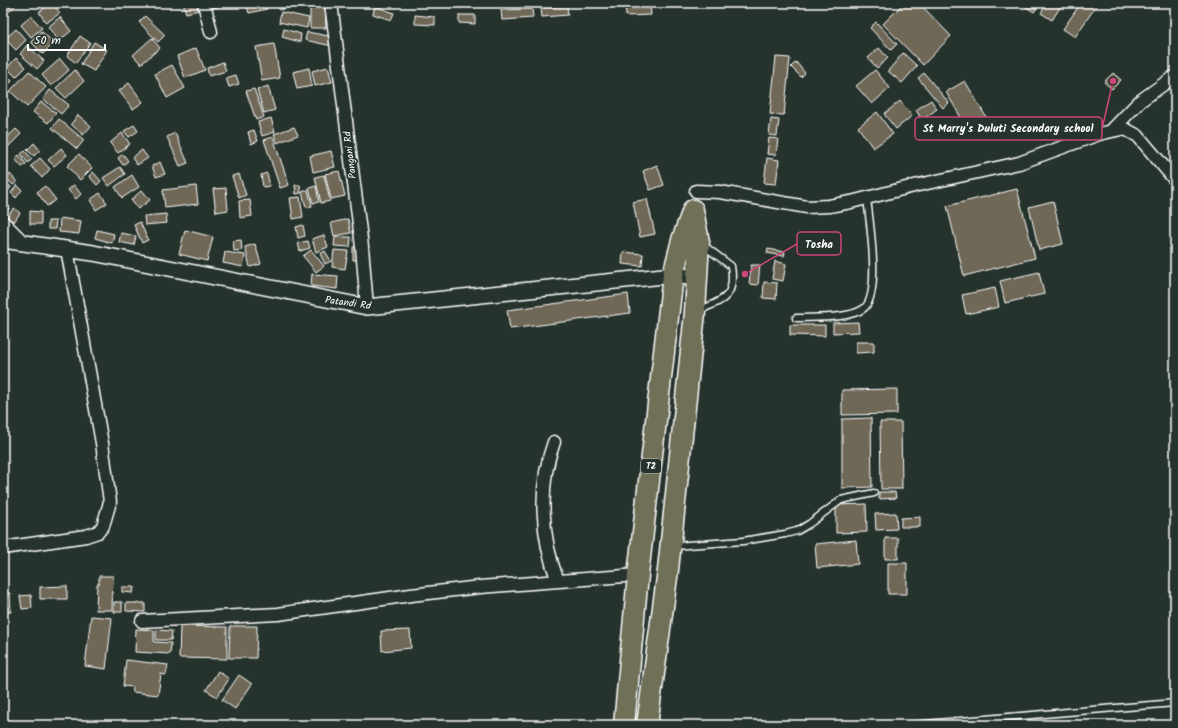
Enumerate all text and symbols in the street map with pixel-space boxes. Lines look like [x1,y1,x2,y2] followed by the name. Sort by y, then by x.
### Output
[28,26,105,52] scale bar
[34,31,61,50] text: 50 m
[915,117,1102,140] callout: St Marry's Duluti Secondary school
[923,120,1093,138] text: St Marry's Duluti Secondary school
[339,129,361,180] street label: Pangani Rd
[797,232,841,255] callout: Tosha
[805,236,833,254] text: Tosha
[324,292,373,314] street label: Patandi Rd
[641,459,661,473] road number: T2

